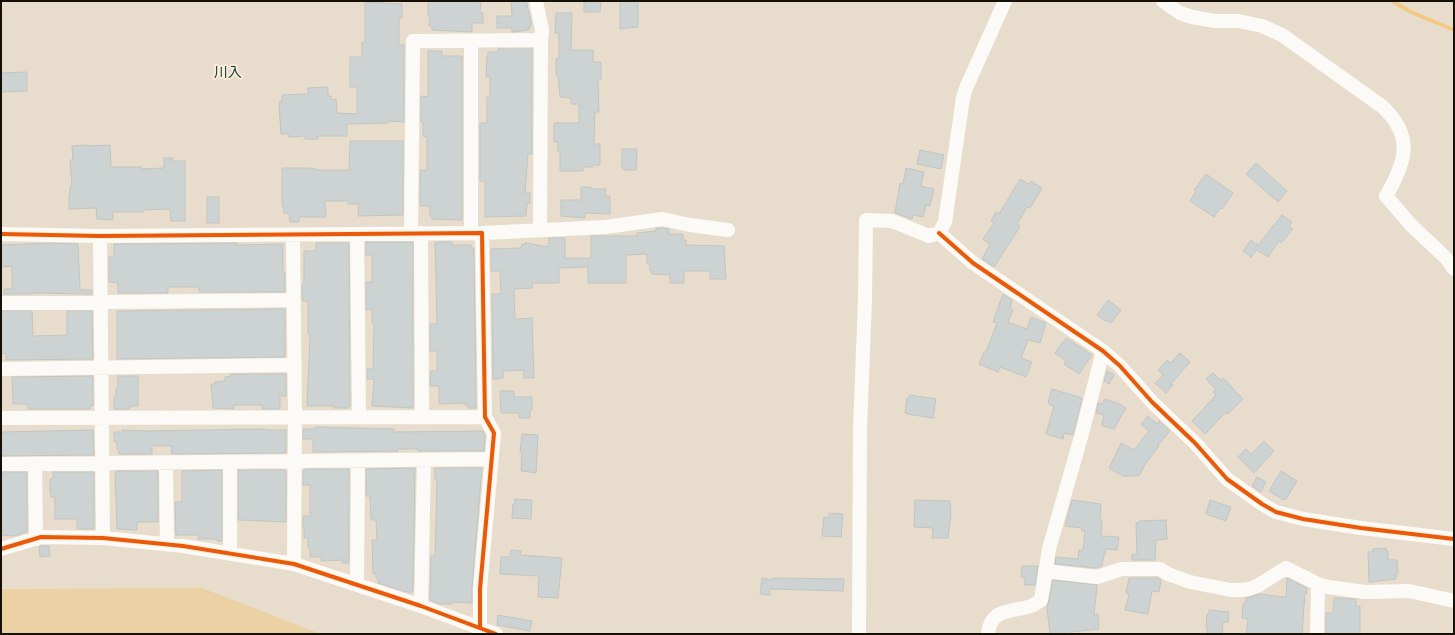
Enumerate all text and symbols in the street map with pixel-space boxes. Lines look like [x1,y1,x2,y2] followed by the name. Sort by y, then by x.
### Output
[214,64,242,80] district label: 川入

